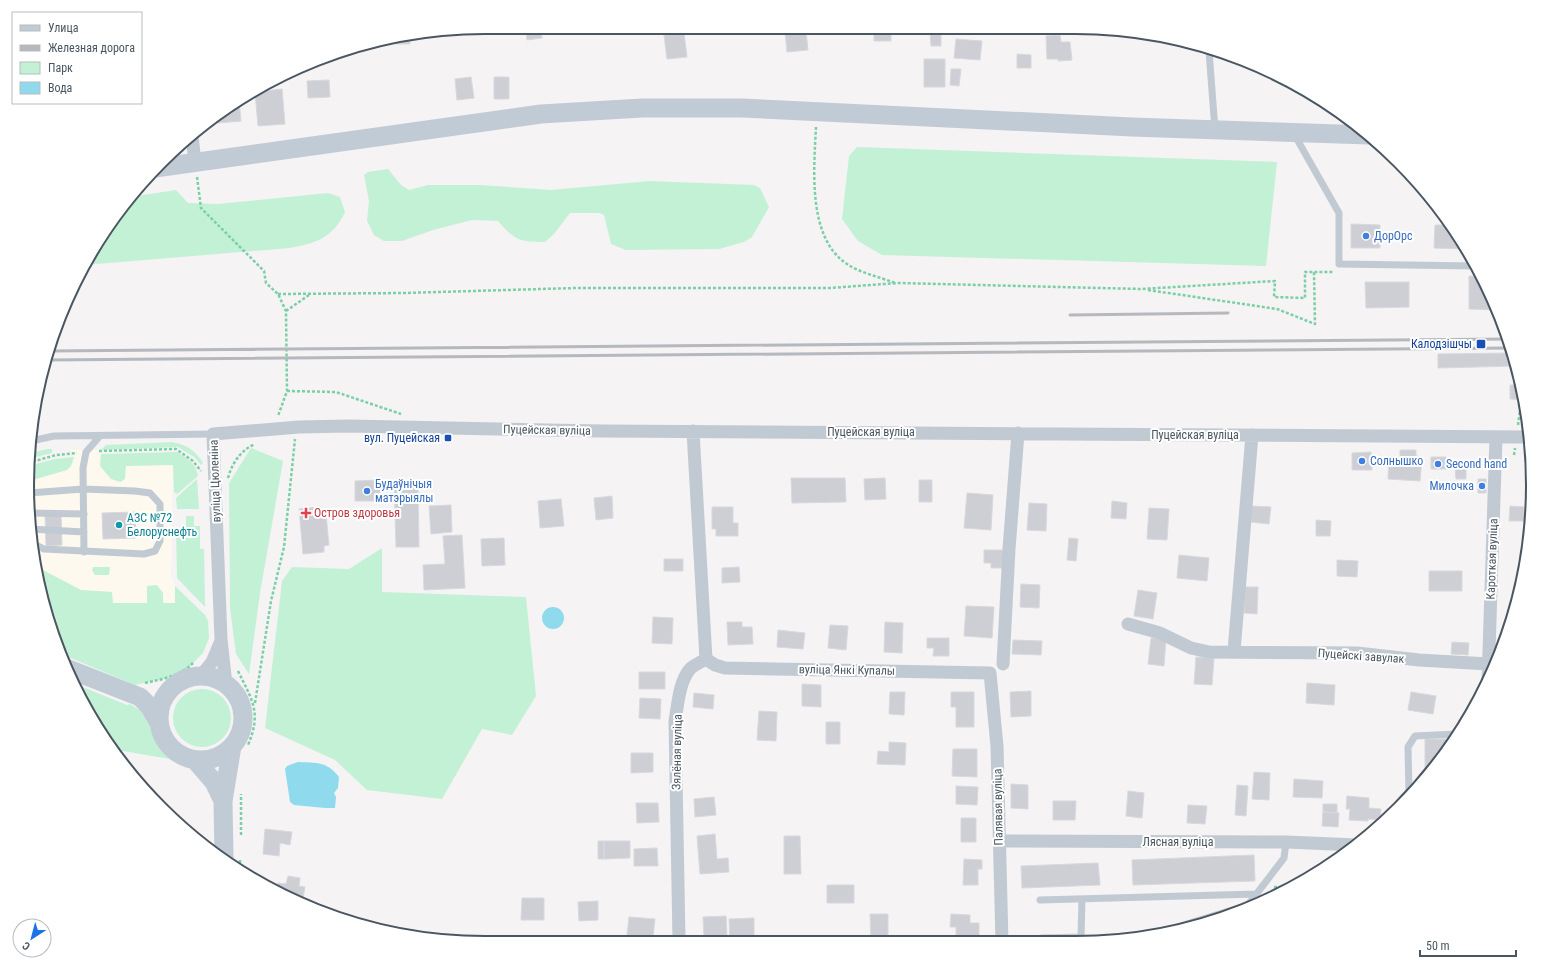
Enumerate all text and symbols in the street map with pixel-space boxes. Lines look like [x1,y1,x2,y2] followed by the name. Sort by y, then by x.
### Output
[12,12,142,104] legend
[48,21,79,35] text: Улица
[48,41,135,55] text: Железная дорога
[48,61,73,75] text: Парк
[48,81,73,95] text: Вода
[1374,229,1413,243] place label: ДорОрс
[1361,231,1371,241] marker: ДорОрс
[1411,337,1472,351] place label: Калодзішчы
[1475,338,1487,350] marker: Калодзішчы
[503,422,591,438] street label: Пуцейская вуліца
[827,425,915,439] street label: Пуцейская вуліца
[1151,428,1239,442] street label: Пуцейская вуліца
[364,431,440,445] place label: вул. Пуцейская
[443,433,453,443] marker: вул. Пуцейская
[207,439,223,523] street label: вуліца Цюленіна
[1370,454,1423,468] place label: Солнышко
[1357,456,1367,466] marker: Солнышко
[1446,457,1507,471] place label: Second hand
[1433,459,1443,469] marker: Second hand
[375,477,433,505] place label: Будаўнічыя матэрыялы
[1429,479,1474,493] place label: Милочка
[1477,481,1487,491] marker: Милочка
[362,486,372,496] marker: Будаўнічыя матэрыялы
[314,506,400,520] place label: Остров здоровья
[301,508,311,518] marker: Остров здоровья
[127,511,198,539] place label: АЗС №72 Белоруснефть
[1484,518,1500,600] street label: Кароткая вуліца
[114,520,124,530] marker: АЗС №72 Белоруснефть
[1317,646,1405,666] street label: Пуцейскі завулак
[799,662,895,678] street label: вуліца Янкі Купалы
[669,714,685,790] street label: Зялёная вуліца
[990,768,1006,846] street label: Палявая вуліца
[1143,835,1214,849] street label: Лясная вуліца
[12,918,52,958] north arrow
[1420,932,1516,958] scale bar
[20,939,33,953] text: С
[1426,939,1450,953] text: 50 m

